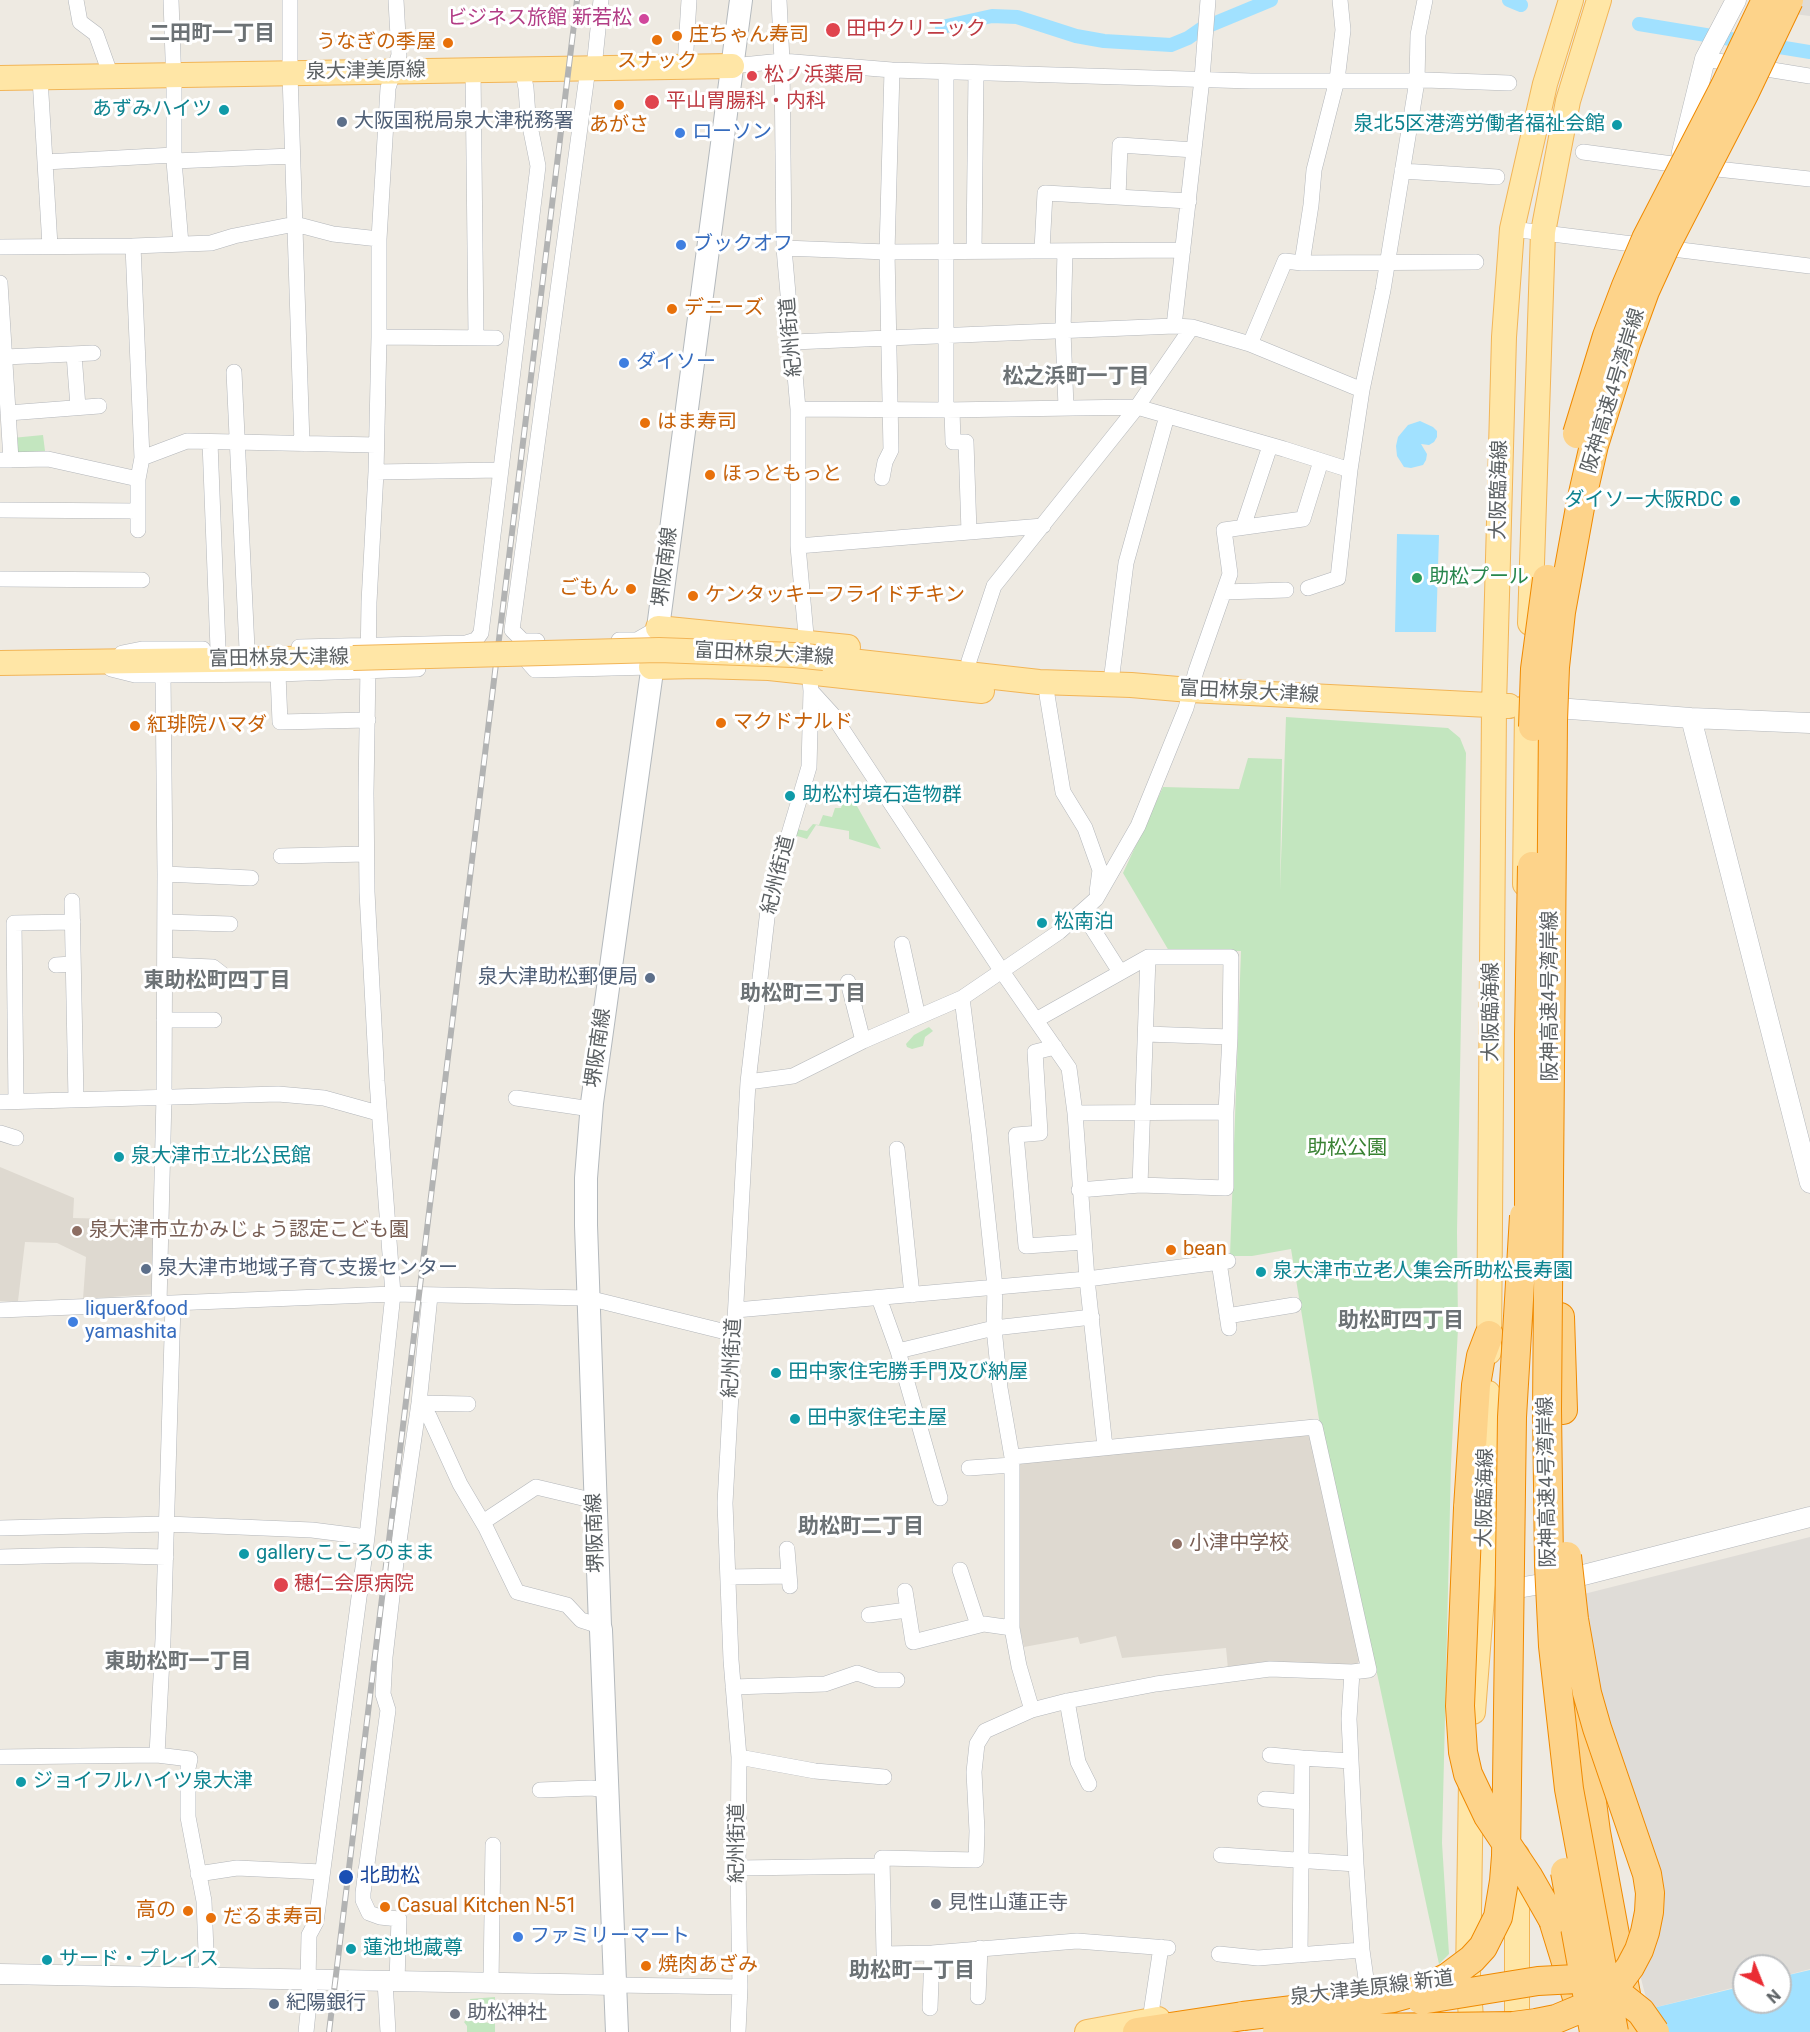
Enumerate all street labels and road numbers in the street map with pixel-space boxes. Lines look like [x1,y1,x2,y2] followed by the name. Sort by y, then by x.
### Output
[306,59,426,85] street label: 泉大津美原線
[777,296,807,378] street label: 紀州街道
[1577,306,1651,476] street label: 阪神高速4号湾岸線
[1487,440,1513,540] street label: 大阪臨海線
[649,526,683,608] street label: 堺阪南線
[693,639,835,671] street label: 富田林泉大津線
[209,646,349,672] street label: 富田林泉大津線
[1178,677,1320,709] street label: 富田林泉大津線
[758,833,800,917] street label: 紀州街道
[1539,910,1563,1082] street label: 阪神高速4号湾岸線
[1480,962,1504,1062] street label: 大阪臨海線
[582,1007,616,1089] street label: 堺阪南線
[719,1317,747,1399] street label: 紀州街道
[1535,1396,1561,1568] street label: 阪神高速4号湾岸線
[1473,1448,1499,1548] street label: 大阪臨海線
[583,1493,609,1573] street label: 堺阪南線
[726,1803,750,1883] street label: 紀州街道
[1289,1967,1455,2011] street label: 泉大津美原線 新道

